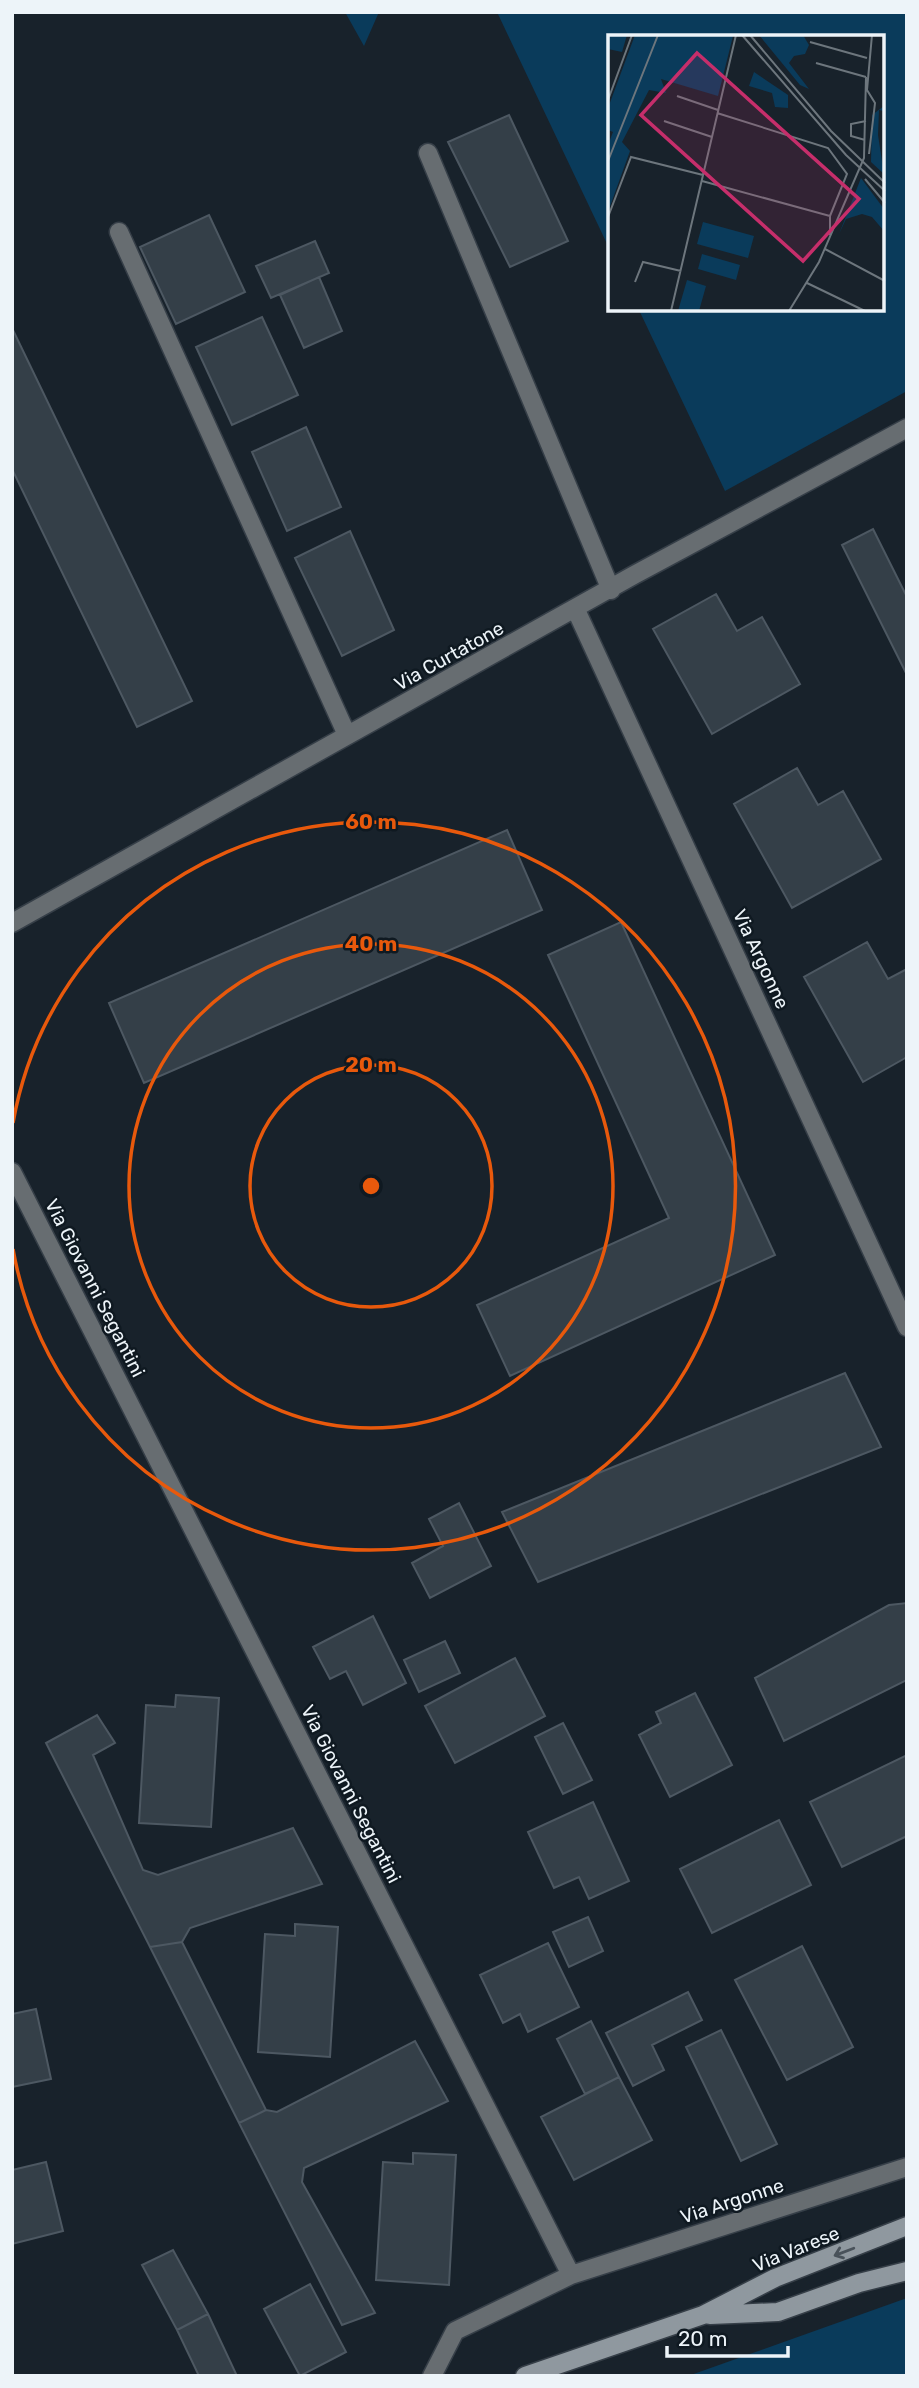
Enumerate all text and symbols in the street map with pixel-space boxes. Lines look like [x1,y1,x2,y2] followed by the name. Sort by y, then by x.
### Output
[608,35,884,312] inset map
[390,616,508,696] street label: Via Curtatone
[345,809,397,834] text: 60 m
[728,906,794,1012] street label: Via Argonne
[345,931,397,956] text: 40 m
[345,1052,397,1077] text: 20 m
[359,1174,383,1198] centre of rings
[40,1195,150,1381] street label: Via Giovanni Segantini
[296,1701,406,1887] street label: Via Giovanni Segantini
[677,2173,787,2229] street label: Via Argonne
[749,2221,843,2277] street label: Via Varese
[833,2246,855,2259] one-way arrow
[667,2314,788,2358] scale bar
[678,2326,727,2351] text: 20 m

